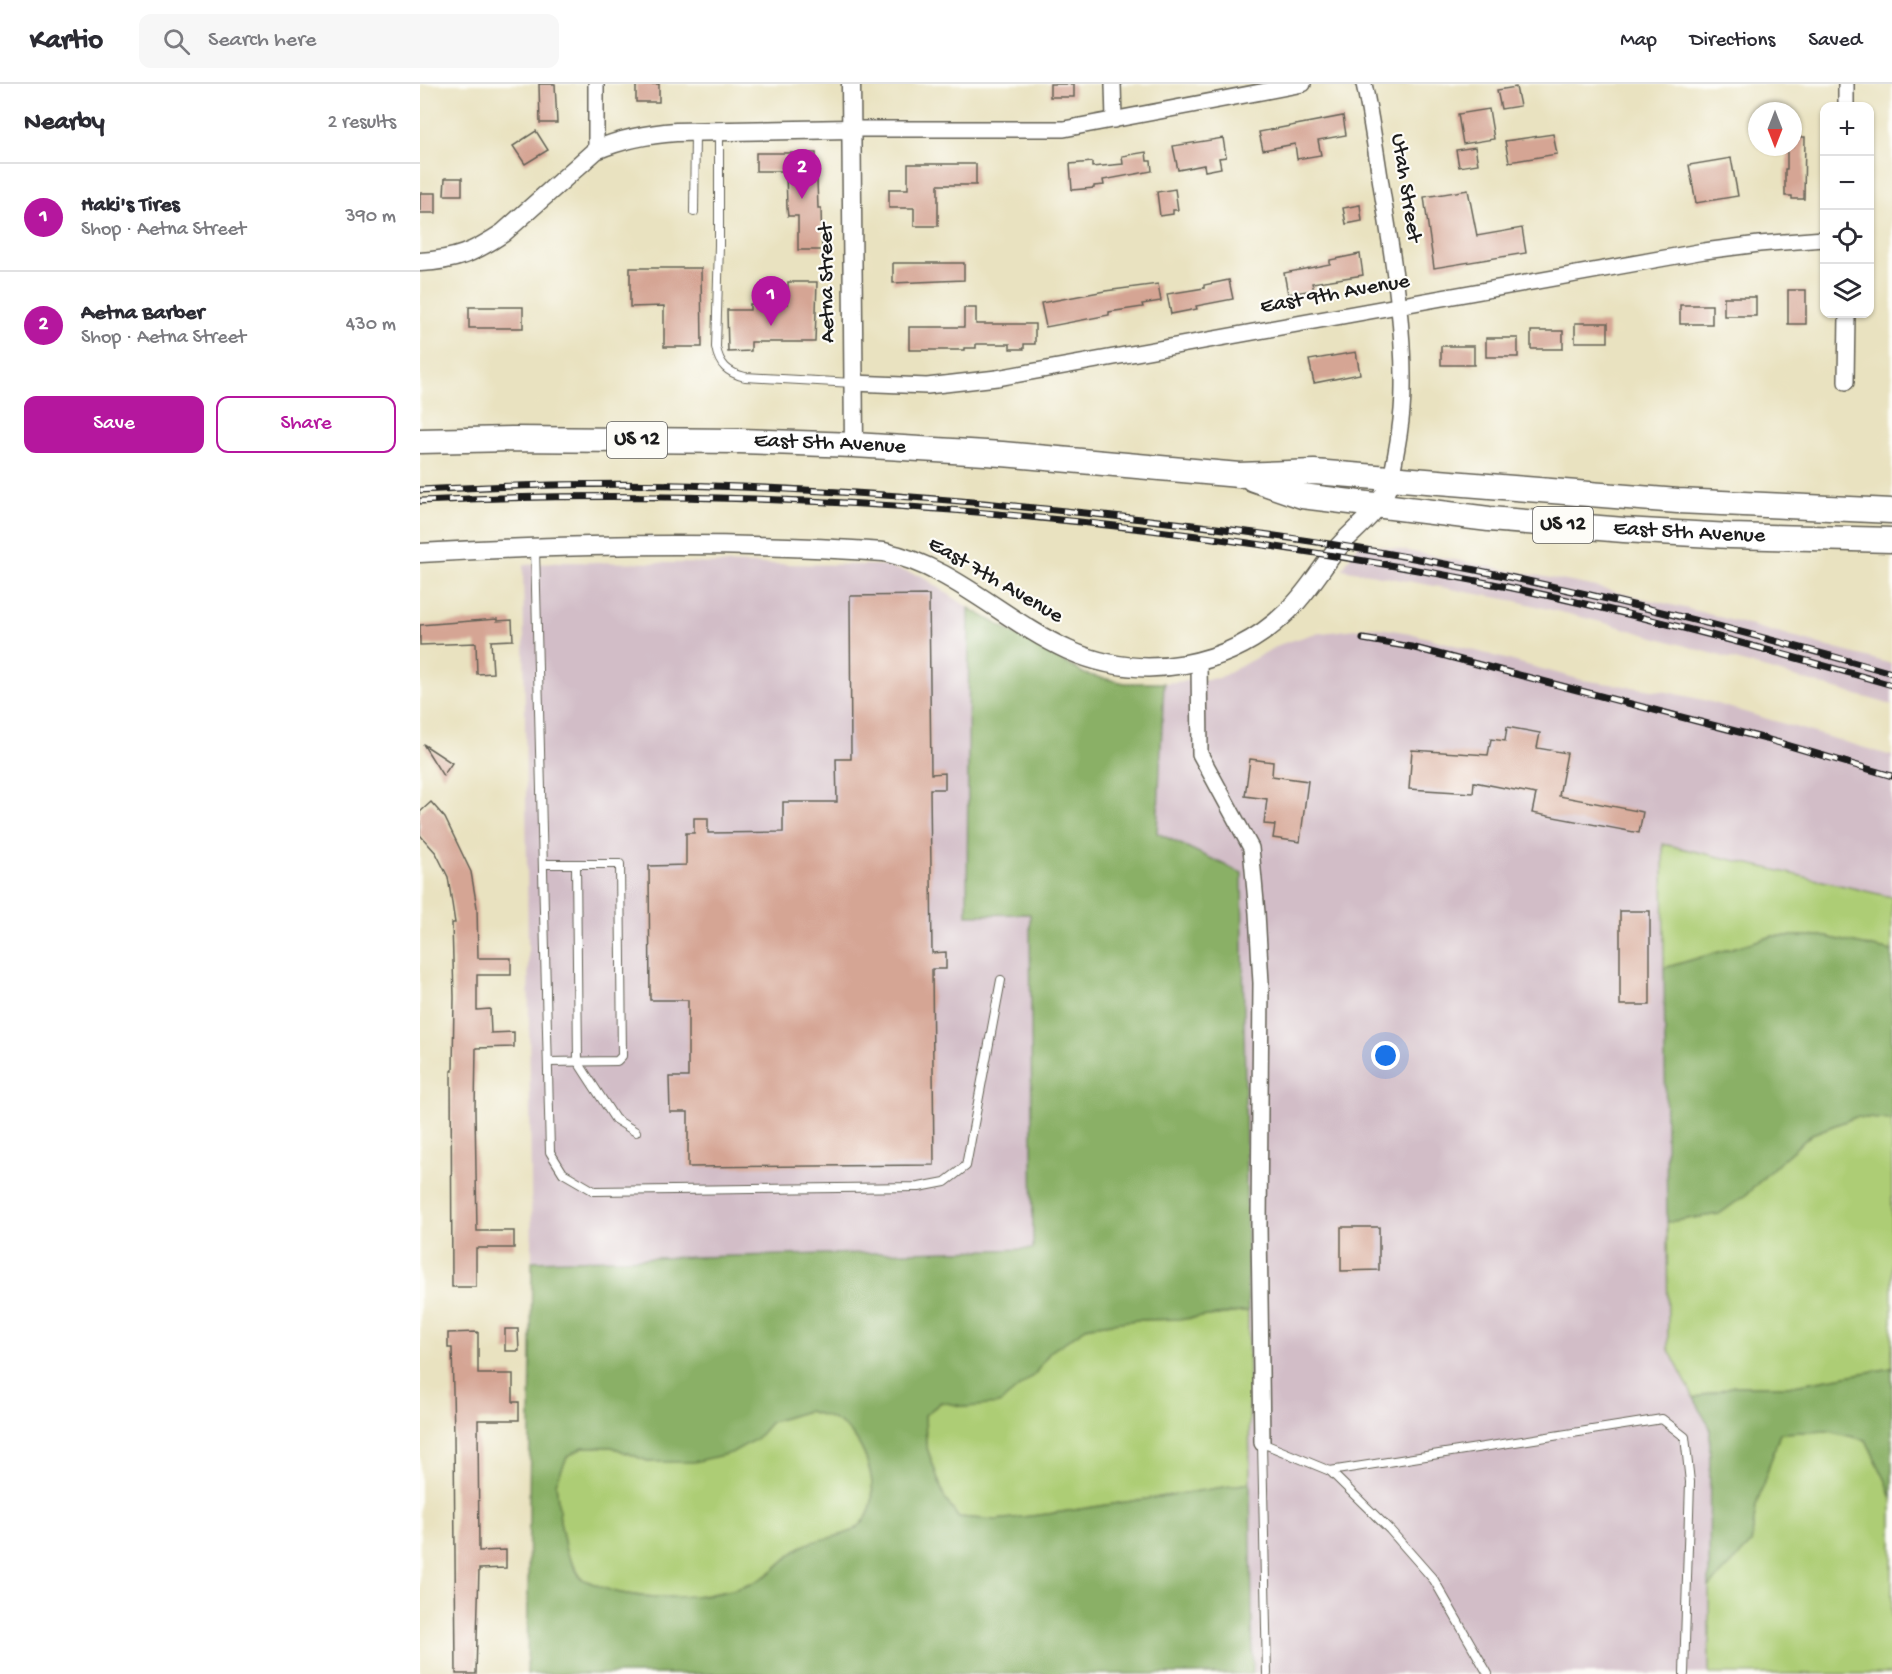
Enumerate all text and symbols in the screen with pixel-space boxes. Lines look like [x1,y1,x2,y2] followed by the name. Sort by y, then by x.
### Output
[139,14,559,68] search box
[30,25,103,58] text: Kartio
[160,25,193,58] icon: search
[208,28,316,54] text: Search here
[1620,29,1657,54] text: Map
[1690,29,1775,54] text: Directions
[1808,29,1862,54] text: Saved
[1748,102,1802,156] north arrow
[1820,102,1874,318] map controls
[1820,102,1874,156] button: +
[24,108,105,139] text: Nearby
[327,112,396,135] text: 2 results
[1384,132,1427,246] street label: Utah Street
[782,150,821,199] pin: 2
[1820,156,1874,210] button: −
[81,193,180,219] text: Haki's Tires
[39,206,48,229] text: 1
[345,206,396,229] text: 390 m
[1820,210,1874,264] button: locate
[81,219,246,242] text: Shop · Aetna Street
[814,221,842,343] street label: Aetna Street
[1820,264,1874,318] button: layers
[1258,269,1412,321] street label: East 9th Avenue
[752,276,790,326] pin: 1
[81,301,204,327] text: Aetna Barber
[39,314,48,337] text: 2
[346,314,396,337] text: 430 m
[81,327,246,350] text: Shop · Aetna Street
[24,396,204,453] button: Save
[216,396,396,453] button: Share
[607,422,667,458] road number: US 12
[753,428,907,461] street label: East 5th Avenue
[1533,507,1593,543] road number: US 12
[1612,516,1766,550] street label: East 5th Avenue
[923,532,1068,631] street label: East 7th Avenue
[1371,1041,1400,1070] your location

